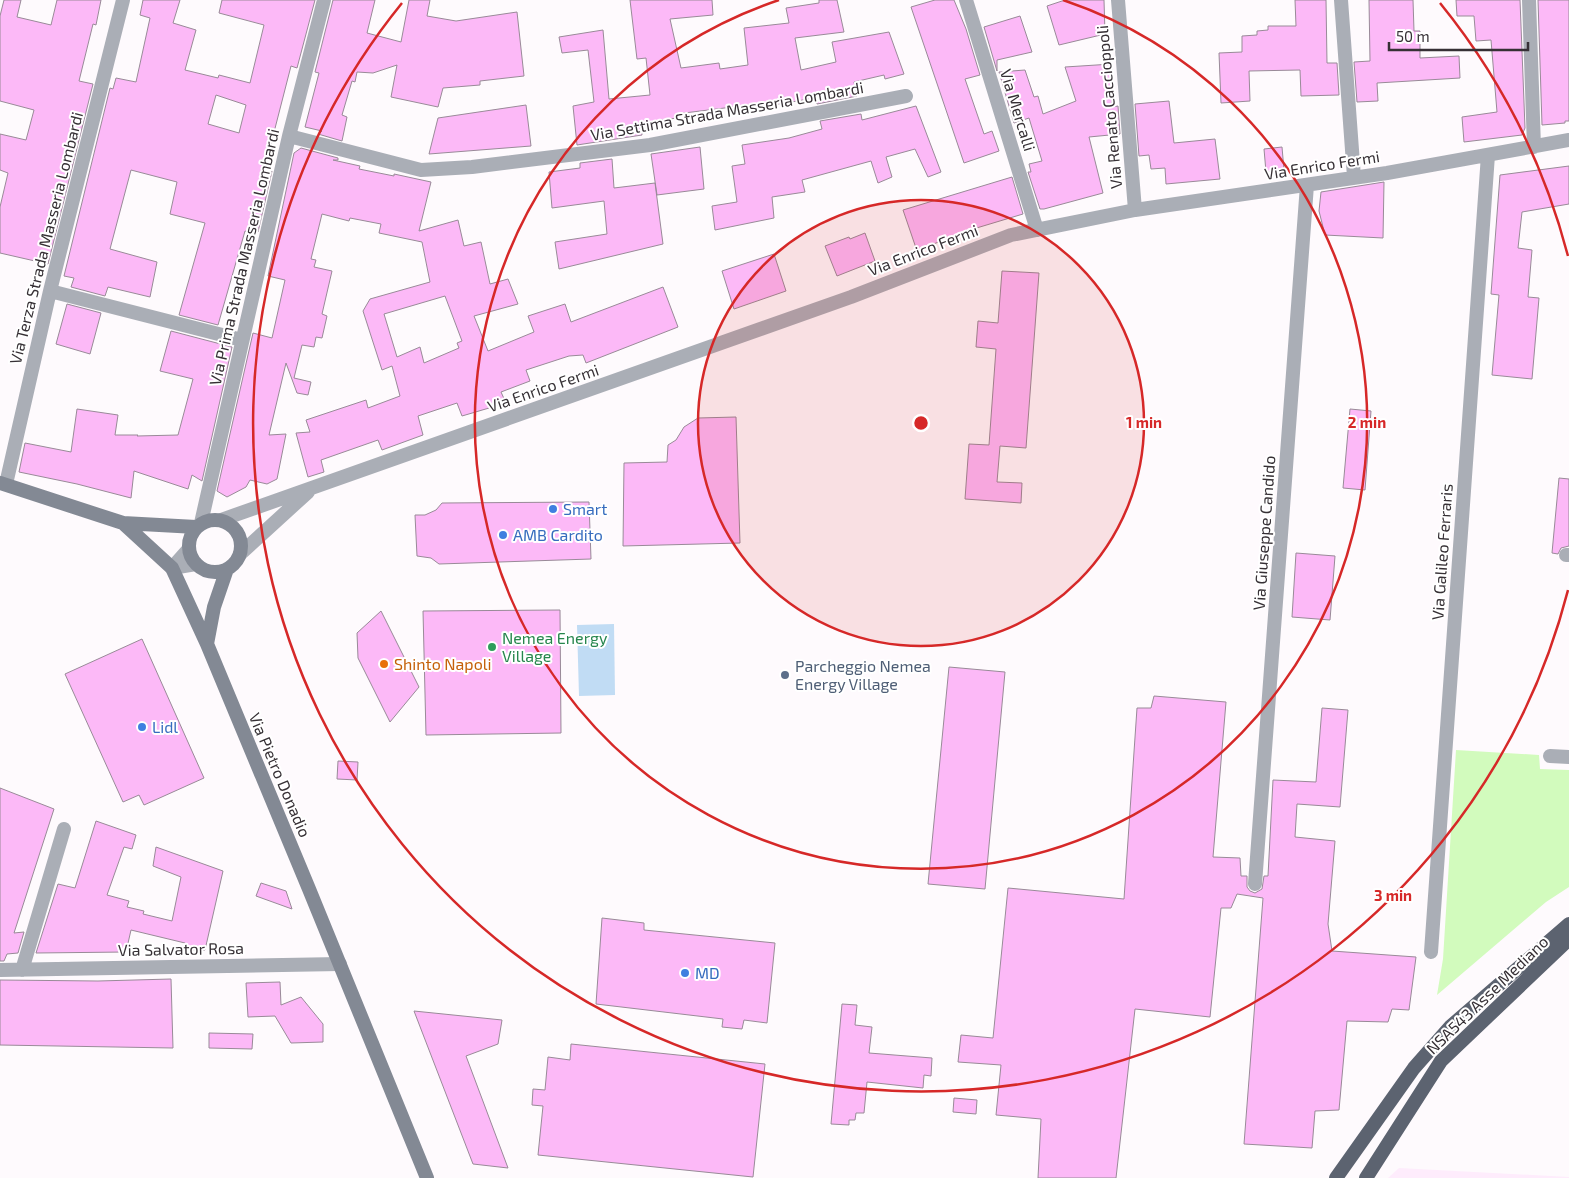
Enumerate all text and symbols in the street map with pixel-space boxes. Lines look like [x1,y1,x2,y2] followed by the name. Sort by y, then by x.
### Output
[1389,20,1528,52] scale bar
[1092,24,1125,190] street label: Via Renato Caccioppoli
[1396,27,1430,45] text: 50 m
[997,66,1040,153] street label: Via Mercalli
[589,77,865,144] street label: Via Settima Strada Masseria Lombardi
[5,110,86,366] street label: Via Terza Strada Masseria Lombardi
[205,127,282,387] street label: Via Prima Strada Masseria Lombardi
[1263,146,1381,183] street label: Via Enrico Fermi
[865,220,981,279] street label: Via Enrico Fermi
[485,360,601,415] street label: Via Enrico Fermi
[1126,413,1162,431] text: 1 min
[1348,413,1386,431] text: 2 min
[912,414,930,432] centre of rings
[1249,455,1278,611] street label: Via Giuseppe Candido
[1427,483,1456,621] street label: Via Galileo Ferraris
[563,499,607,518] place label: Smart
[547,503,559,515] marker: Smart
[513,525,603,544] place label: AMB Cardito
[497,529,509,541] marker: AMB Cardito
[502,628,608,665] place label: Nemea Energy Village
[486,641,498,653] marker: Nemea Energy Village
[394,654,491,673] place label: Shinto Napoli
[795,656,931,693] place label: Parcheggio Nemea Energy Village
[378,658,390,670] marker: Shinto Napoli
[779,669,791,681] marker: Parcheggio Nemea Energy Village
[246,710,315,840] street label: Via Pietro Donadio
[152,717,178,736] place label: Lidl
[136,721,148,733] marker: Lidl
[1374,886,1412,904] text: 3 min
[1422,932,1552,1058] street label: NSA543 Asse Mediano
[118,938,244,959] street label: Via Salvator Rosa
[695,963,720,982] place label: MD
[679,967,691,979] marker: MD

